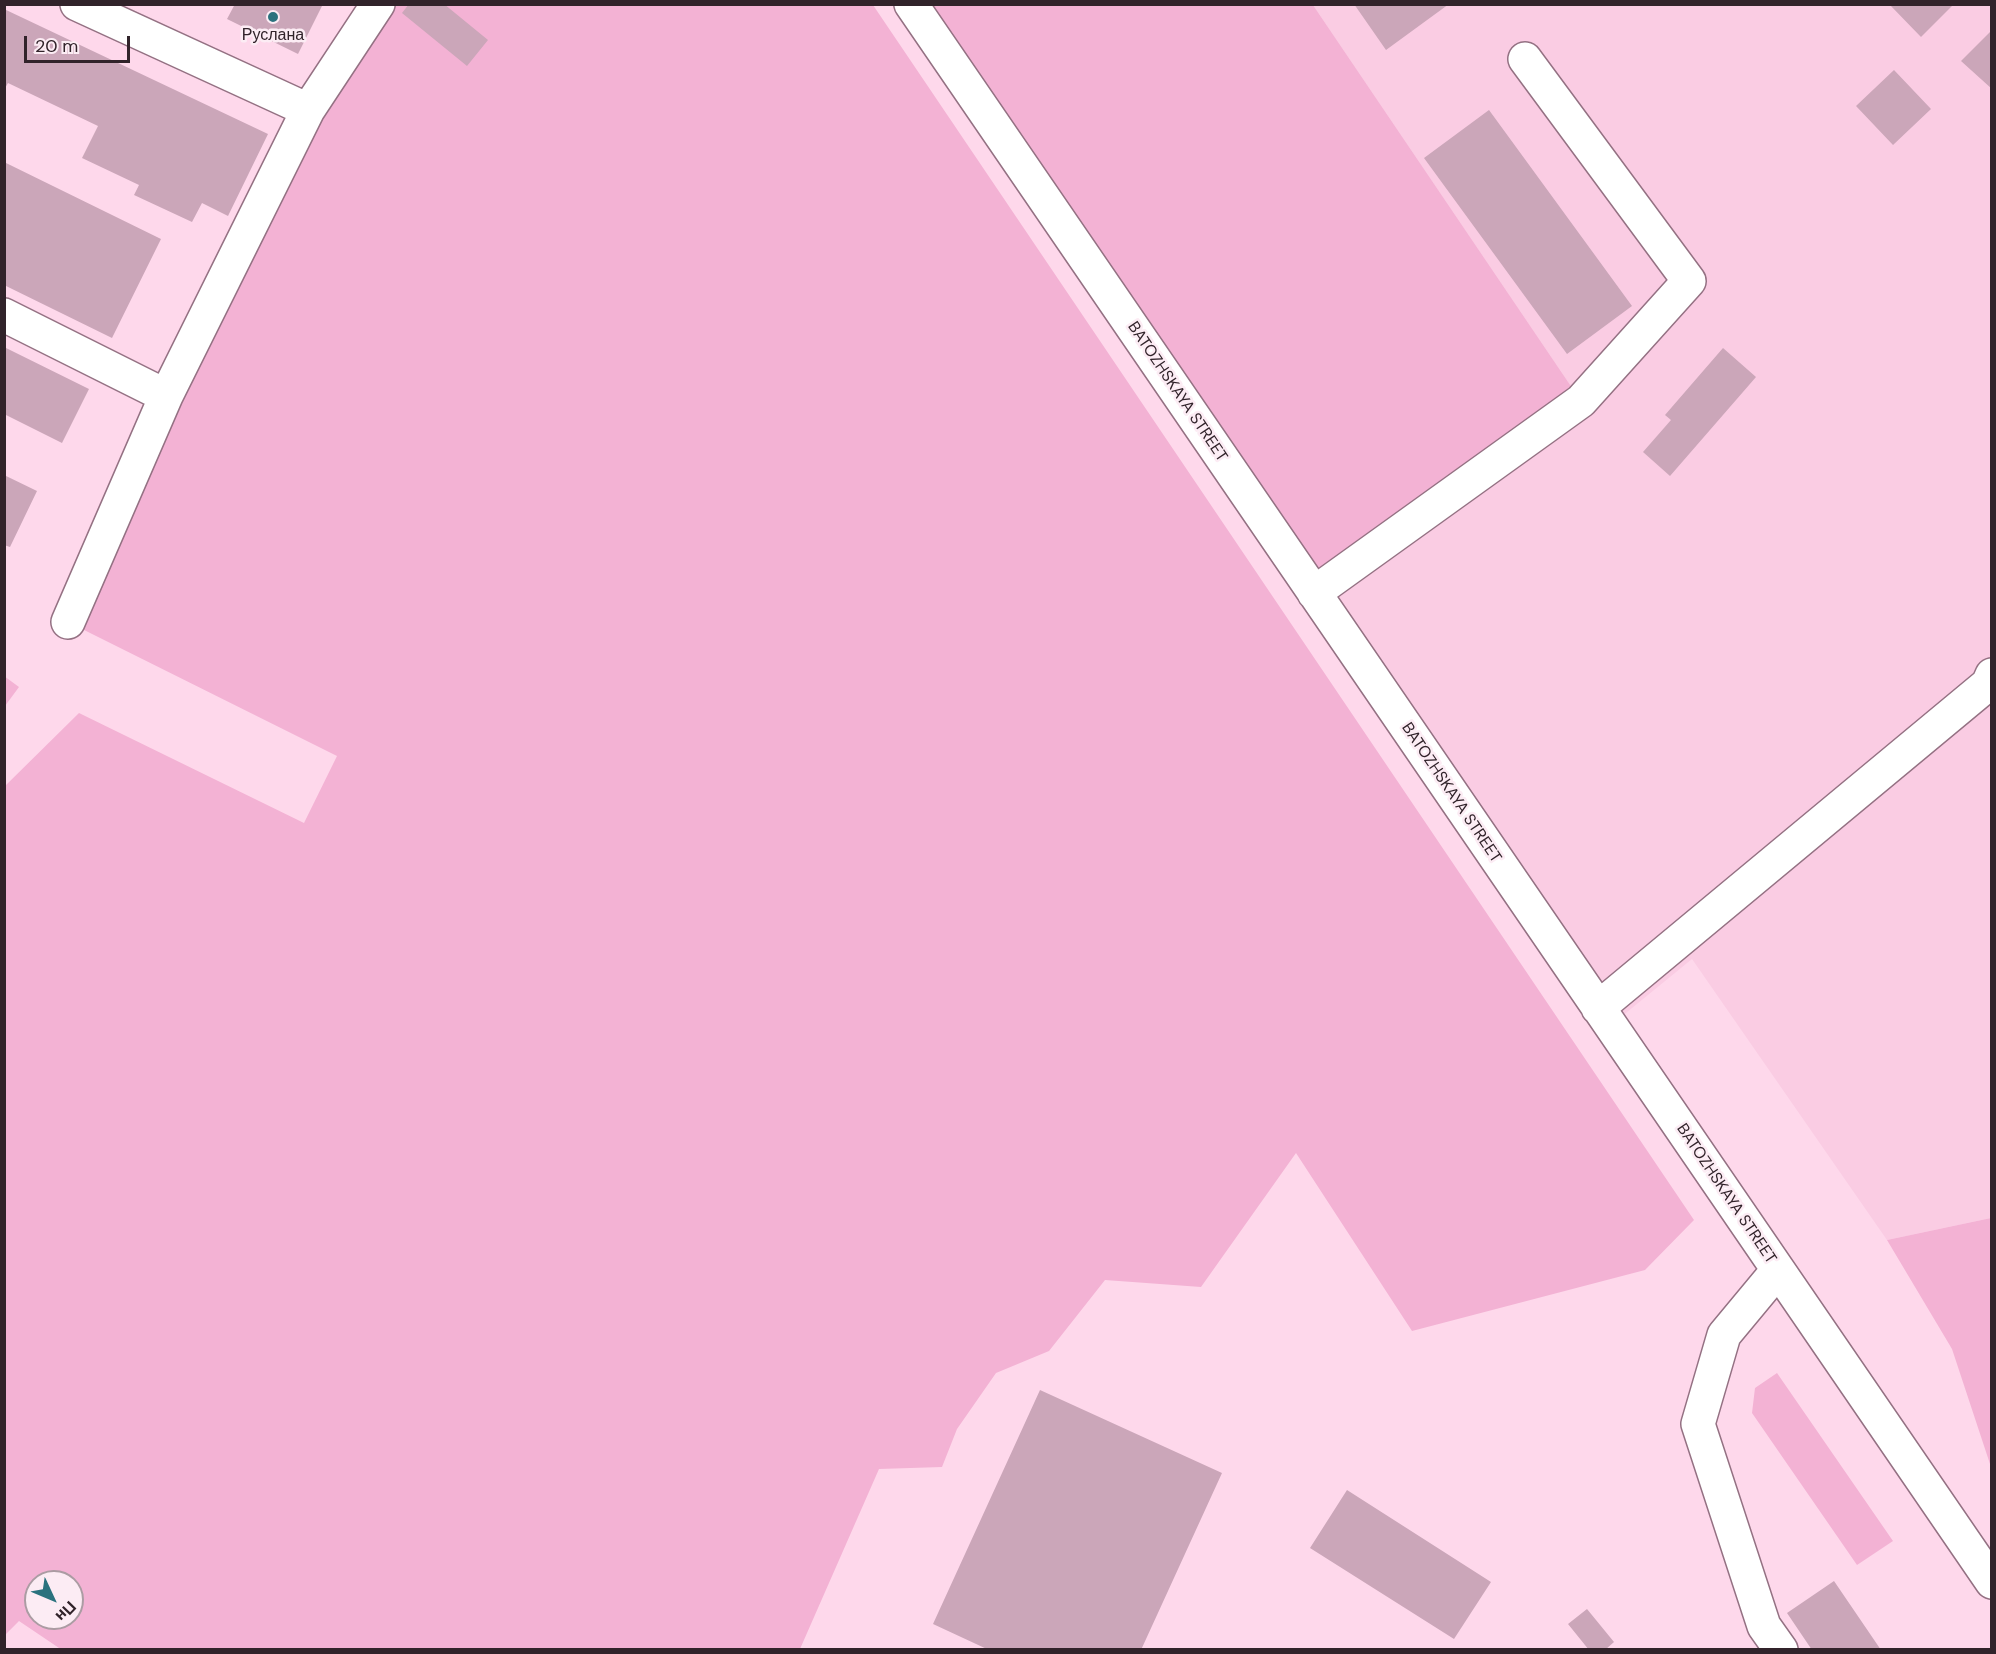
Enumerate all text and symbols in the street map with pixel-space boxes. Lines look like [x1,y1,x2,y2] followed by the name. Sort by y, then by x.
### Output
[266,10,280,24] marker: Руслана
[27,24,134,62] scale bar
[242,26,304,46] place label: Руслана
[35,34,78,58] text: 20 m
[1123,318,1231,466] street label: BATOZHSKAYA STREET
[1397,719,1505,867] street label: BATOZHSKAYA STREET
[1672,1120,1780,1268] street label: BATOZHSKAYA STREET
[24,1570,84,1630] north arrow
[51,1597,81,1626] text: Пн

